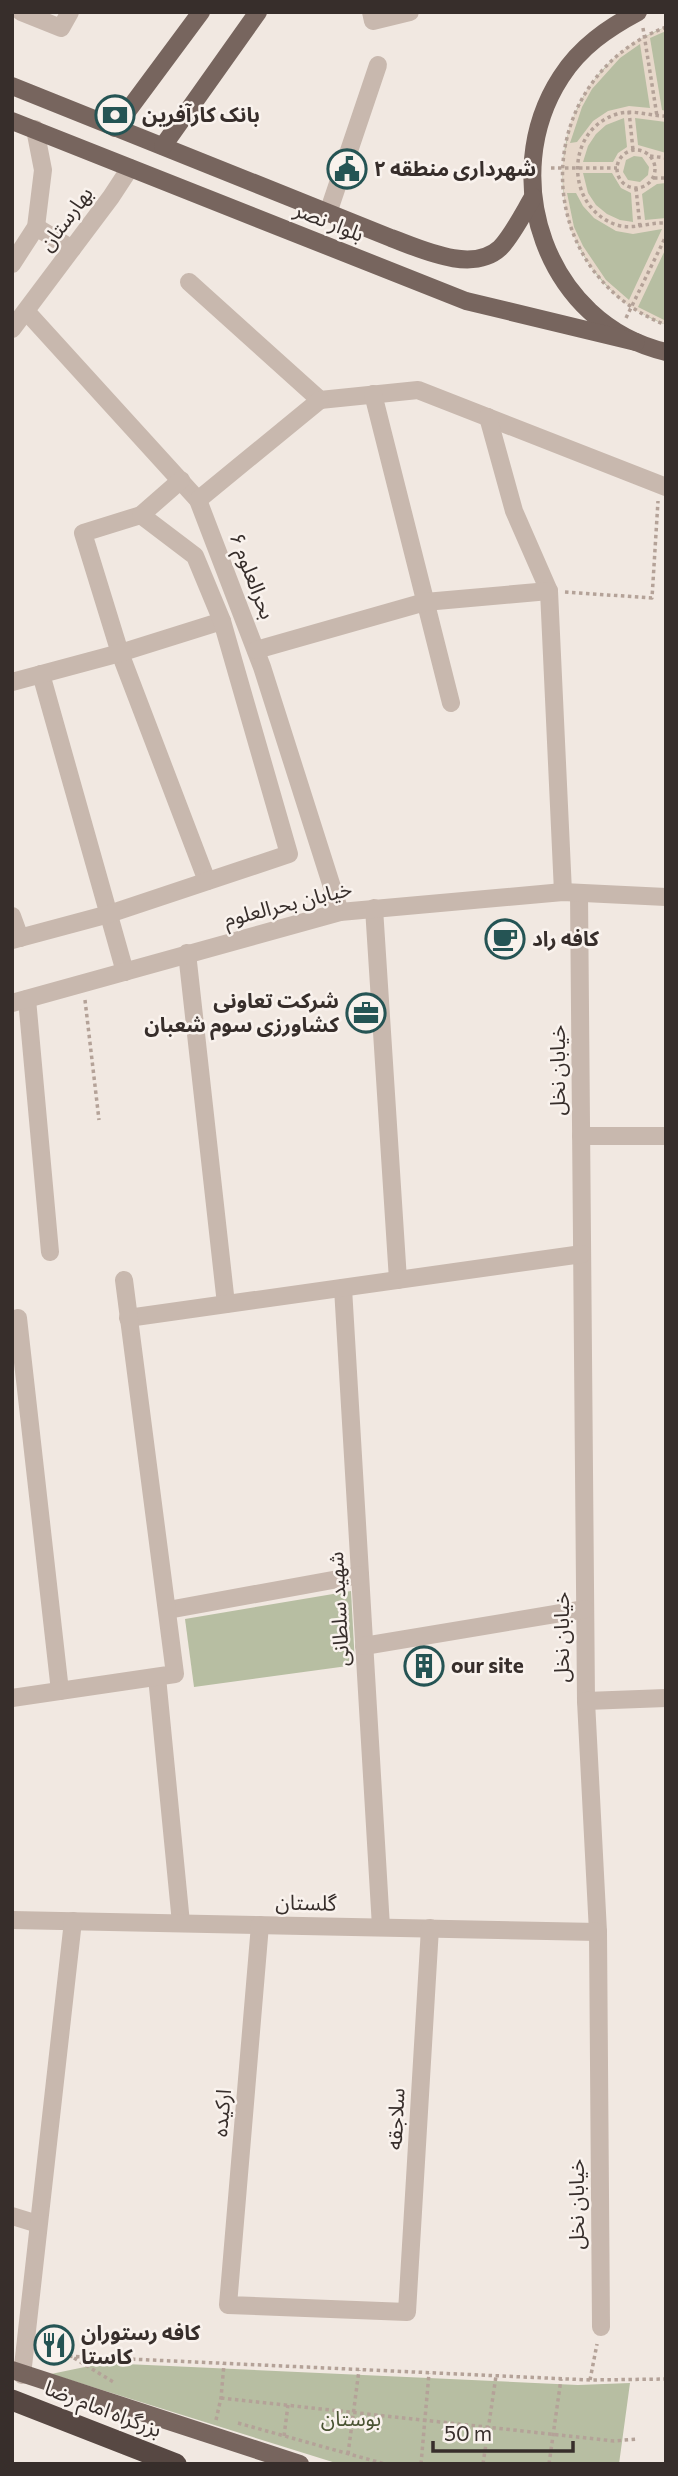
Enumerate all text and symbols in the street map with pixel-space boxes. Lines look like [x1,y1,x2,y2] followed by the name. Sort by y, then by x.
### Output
[94,94,136,136] bank icon: بانک کارآفرین
[142,101,260,127] place label: بانک کارآفرین
[326,148,368,190] public building icon: شهرداری منطقه ۲
[374,155,536,181] place label: شهرداری منطقه ۲
[32,181,98,256] street label: بهارستان
[290,195,368,247] street label: بلوار نصر
[221,529,281,624] street label: بحرالعلوم ۶
[221,875,355,935] street label: خیابان بحرالعلوم
[484,918,526,960] cafe icon: کافه راد
[532,925,600,951] place label: کافه راد
[144,987,339,1041] place label: شرکت تعاونی کشاورزی سوم شعبان
[345,992,387,1034] office icon: شرکت تعاونی کشاورزی سوم شعبان
[544,1025,570,1115] street label: خیابان نخل
[322,1551,354,1667] street label: شهید سلطانی
[548,1592,574,1682] street label: خیابان نخل
[403,1645,445,1687] building icon: our site
[451,1652,524,1677] place label: our site
[275,1888,337,1916] street label: گلستان
[380,2087,409,2151] street label: سلاجقه
[206,2088,236,2138] street label: ارکیده
[563,2159,589,2249] street label: خیابان نخل
[81,2319,201,2368] place label: کافه رستوران کاستا
[33,2324,75,2366] restaurant icon: کافه رستوران کاستا
[40,2374,166,2446] street label: بزرگراه امام رضا
[321,2405,381,2431] park label: بوستان
[433,2410,573,2454] scale bar
[444,2420,492,2445] text: 50 m

